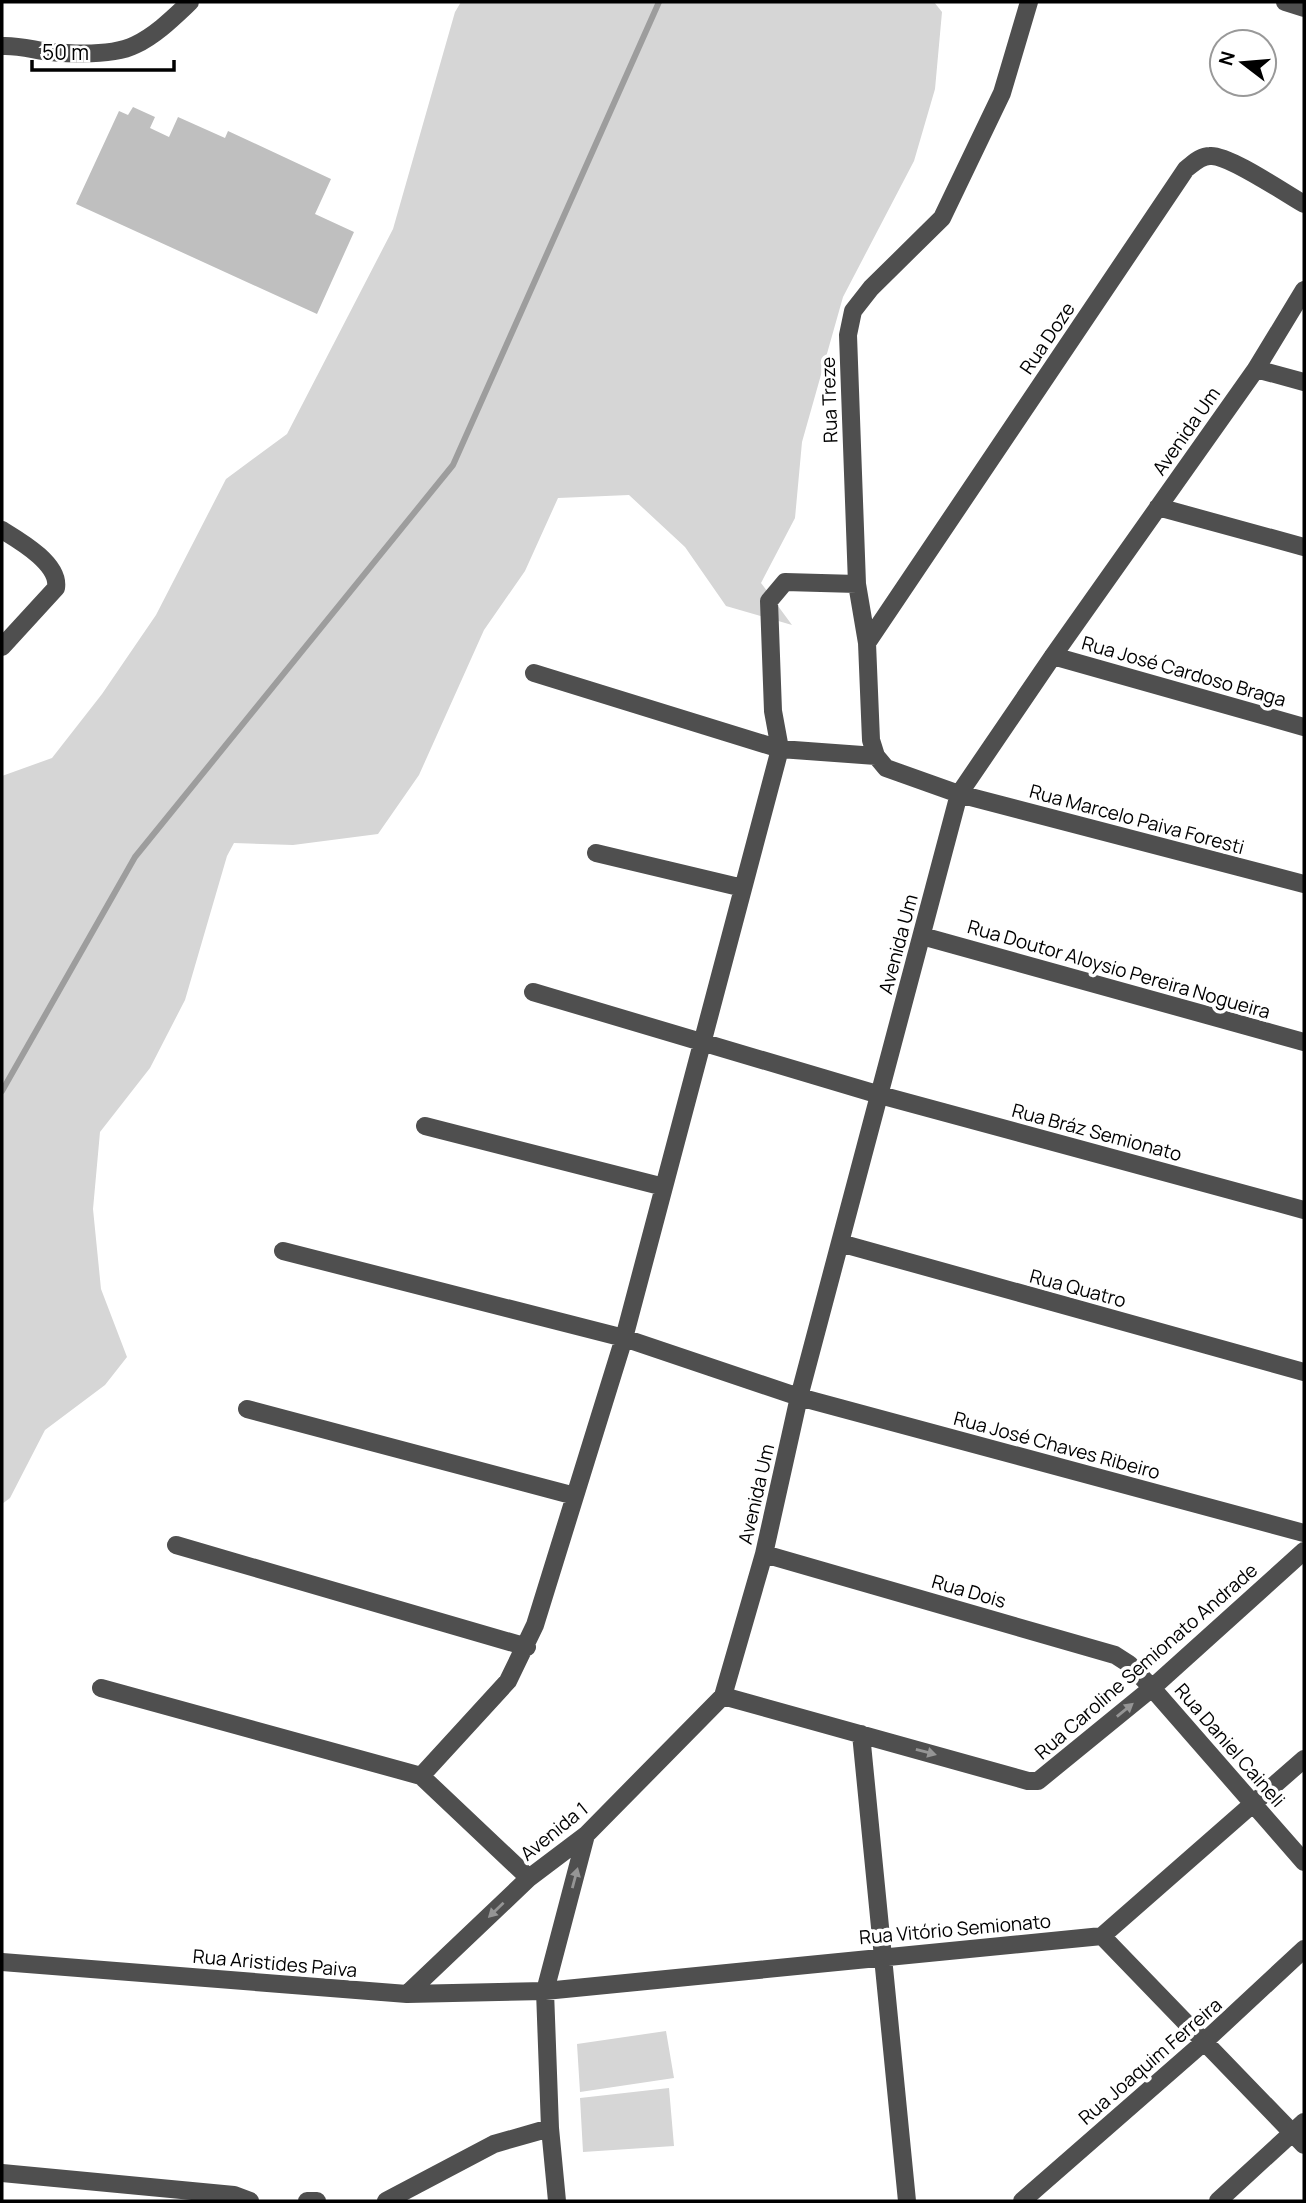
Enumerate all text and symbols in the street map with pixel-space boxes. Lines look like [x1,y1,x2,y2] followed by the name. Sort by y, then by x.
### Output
[32,28,173,72] scale bar
[1208,28,1278,98] north arrow
[42,38,89,66] text: 50 m
[1212,48,1241,68] text: N
[1013,297,1081,379] street label: Rua Doze
[815,356,843,444] street label: Rua Treze
[1146,382,1226,480] street label: Avenida Um
[1079,629,1289,713] street label: Rua José Cardoso Braga
[1027,778,1247,860] street label: Rua Marcelo Paiva Foresti
[872,891,924,997] street label: Avenida Um
[965,913,1273,1025] street label: Rua Doutor Aloysio Pereira Nogueira
[1009,1097,1185,1167] street label: Rua Bráz Semionato
[1027,1263,1129,1313] street label: Rua Quatro
[951,1405,1163,1485] street label: Rua José Chaves Ribeiro
[732,1441,780,1547] street label: Avenida Um
[1029,1557,1263,1765] street label: Rua Caroline Semionato Andrade
[929,1568,1009,1614] street label: Rua Dois
[1169,1678,1291,1812] street label: Rua Daniel Caineli
[1116,1703,1133,1718] one-way arrow
[916,1747,938,1758] one-way arrow
[515,1796,593,1866] street label: Avenida 1
[570,1867,581,1889] one-way arrow
[488,1901,505,1917] one-way arrow
[858,1908,1052,1950] street label: Rua Vitório Semionato
[192,1943,358,1983] street label: Rua Aristides Paiva
[1073,1992,1227,2130] street label: Rua Joaquim Ferreira

